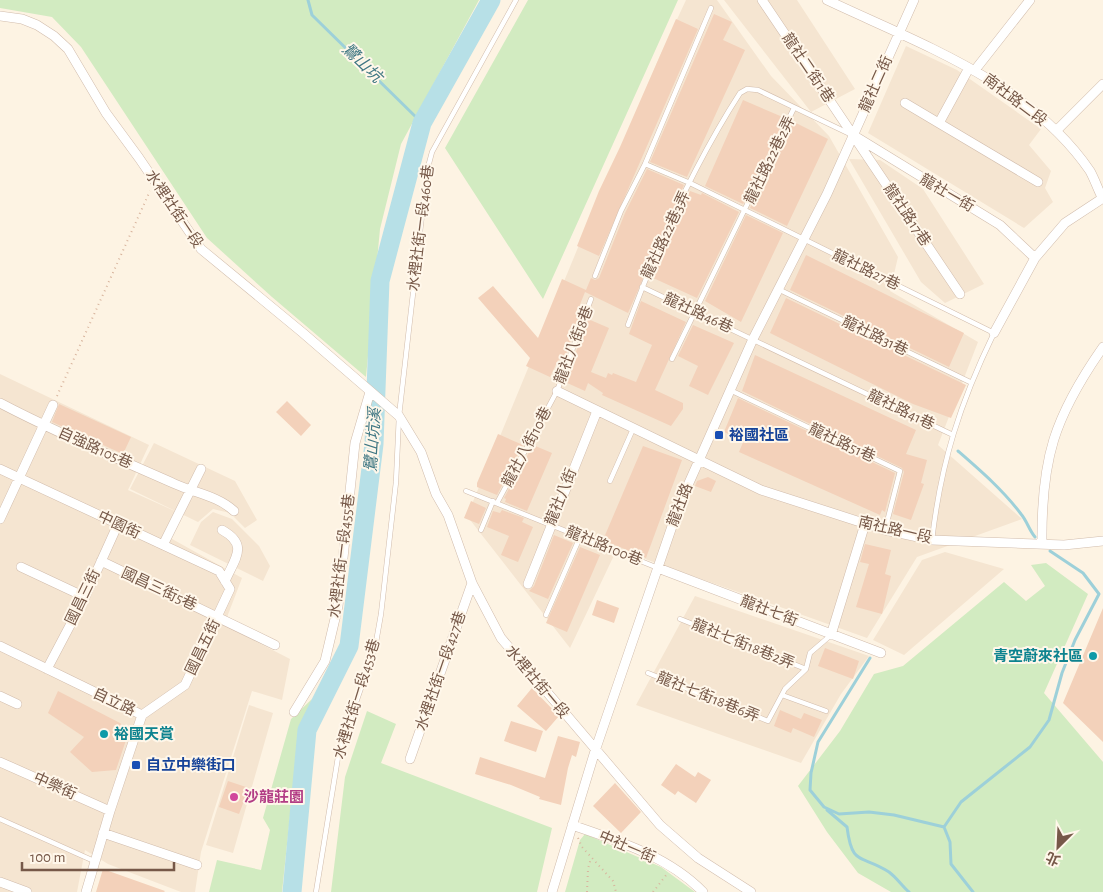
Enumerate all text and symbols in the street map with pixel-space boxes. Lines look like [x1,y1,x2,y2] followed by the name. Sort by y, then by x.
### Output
[779,29,838,105] street label: 龍社二街1巷
[339,40,387,87] water label: 鷺山坑
[855,53,895,114] street label: 龍社二街
[981,71,1050,129] street label: 南社路二段
[741,113,798,206] street label: 龍社路22巷2弄
[405,164,436,292] street label: 水裡社街一段460巷
[143,167,206,251] street label: 水裡社街一段
[917,170,978,214] street label: 龍社一街
[881,180,935,249] street label: 龍社路17巷
[637,188,693,281] street label: 龍社路22巷3弄
[830,245,903,293] street label: 龍社路27巷
[661,289,736,335] street label: 龍社路46巷
[550,303,596,386] street label: 龍社八街8巷
[840,312,911,358] street label: 龍社路31巷
[865,386,938,433] street label: 龍社路41巷
[498,404,554,489] street label: 龍社八街10巷
[362,405,383,472] water label: 鷺山坑溪
[806,419,878,465] street label: 龍社路51巷
[56,424,135,471] street label: 自強路105巷
[729,426,789,443] place label: 裕國社區
[713,429,725,441] marker: 裕國社區
[541,466,579,528] street label: 龍社八街
[663,481,695,529] street label: 龍社路
[326,493,357,619] street label: 水裡社街一段455巷
[95,508,143,541] street label: 中園街
[857,513,933,546] street label: 南社路一段
[564,522,645,568] street label: 龍社路100巷
[119,564,199,613] street label: 國昌三街5巷
[62,566,103,627] street label: 國昌三街
[738,591,800,629] street label: 龍社七街
[413,609,468,733] street label: 水裡社街一段427巷
[690,615,797,671] street label: 龍社七街18巷2弄
[182,616,223,677] street label: 國昌五街
[331,637,382,761] street label: 水裡社街一段453巷
[502,642,572,721] street label: 水裡社街一段
[993,647,1083,664] place label: 青空蔚來社區
[1087,650,1099,662] marker: 青空蔚來社區
[655,668,762,724] street label: 龍社七街18巷6弄
[90,685,138,718] street label: 自立路
[114,726,174,742] place label: 裕國天賞
[98,728,110,740] marker: 裕國天賞
[146,757,236,773] place label: 自立中樂街口
[130,759,142,771] marker: 自立中樂街口
[31,769,79,802] street label: 中樂街
[244,788,304,805] place label: 沙龍莊園
[228,791,240,803] marker: 沙龍莊園
[1033,822,1083,872] north arrow
[596,827,658,866] street label: 中社一街
[22,840,175,872] scale bar
[1043,849,1062,868] text: 北
[30,850,65,865] text: 100 m

